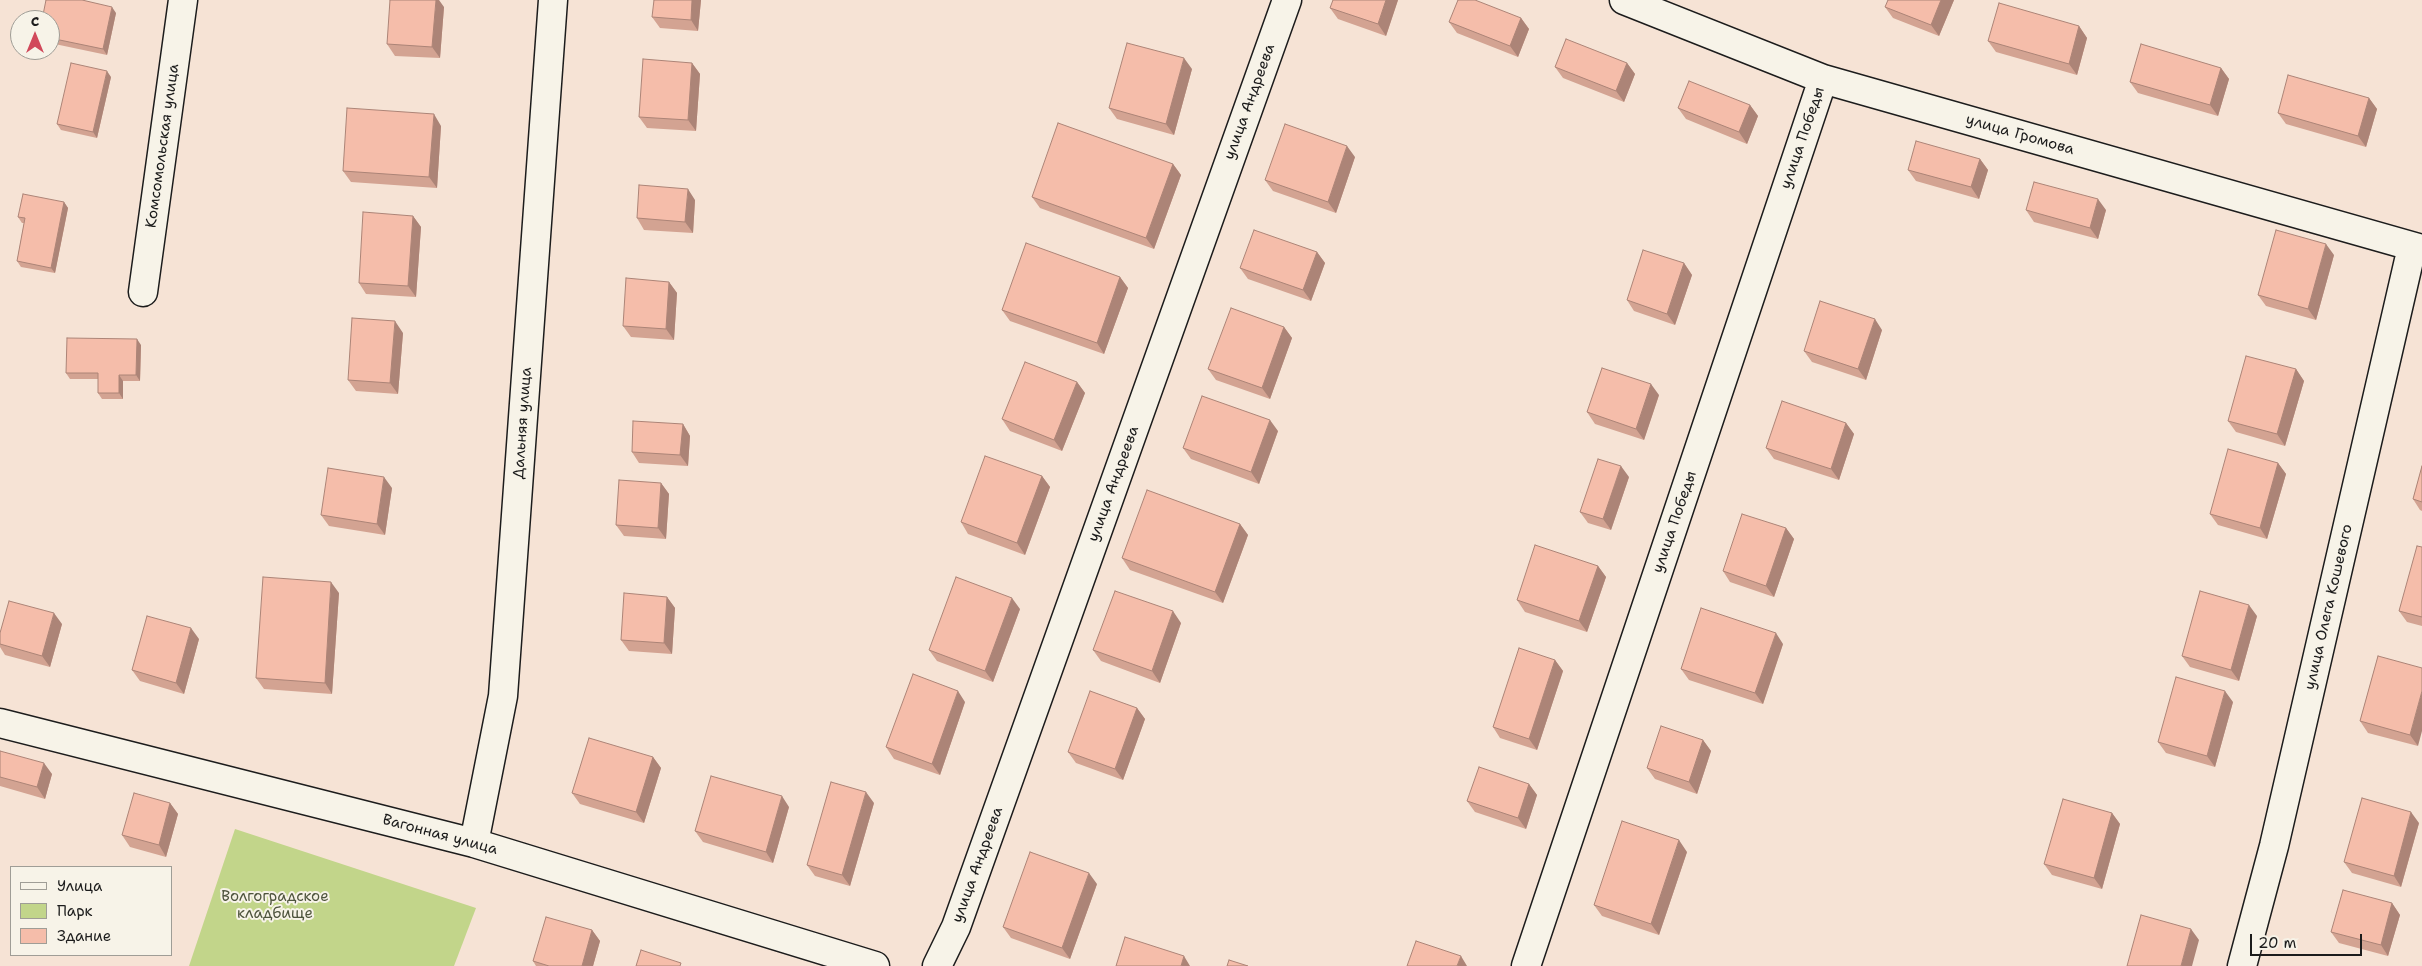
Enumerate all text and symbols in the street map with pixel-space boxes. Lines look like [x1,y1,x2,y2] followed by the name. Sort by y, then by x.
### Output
[10,10,60,60] north arrow
[31,12,39,30] text: С
[1221,42,1279,162] street label: улица Андреева
[143,63,183,229] street label: Комсомольская улица
[1777,85,1829,191] street label: улица Победы
[1964,111,2076,159] street label: улица Громова
[510,366,536,480] street label: Дальняя улица
[1085,424,1143,544] street label: улица Андреева
[1649,469,1701,575] street label: улица Победы
[2301,522,2357,692] street label: улица Олега Кошевого
[949,805,1007,925] street label: улица Андреева
[380,811,500,859] street label: Вагонная улица
[10,866,172,956] legend
[57,876,102,896] text: Улица
[221,888,329,923] park label: Волгоградское кладбище
[57,901,93,921] text: Парк
[2252,924,2364,956] scale bar
[57,926,111,946] text: Здание
[2258,933,2297,953] text: 20 m

